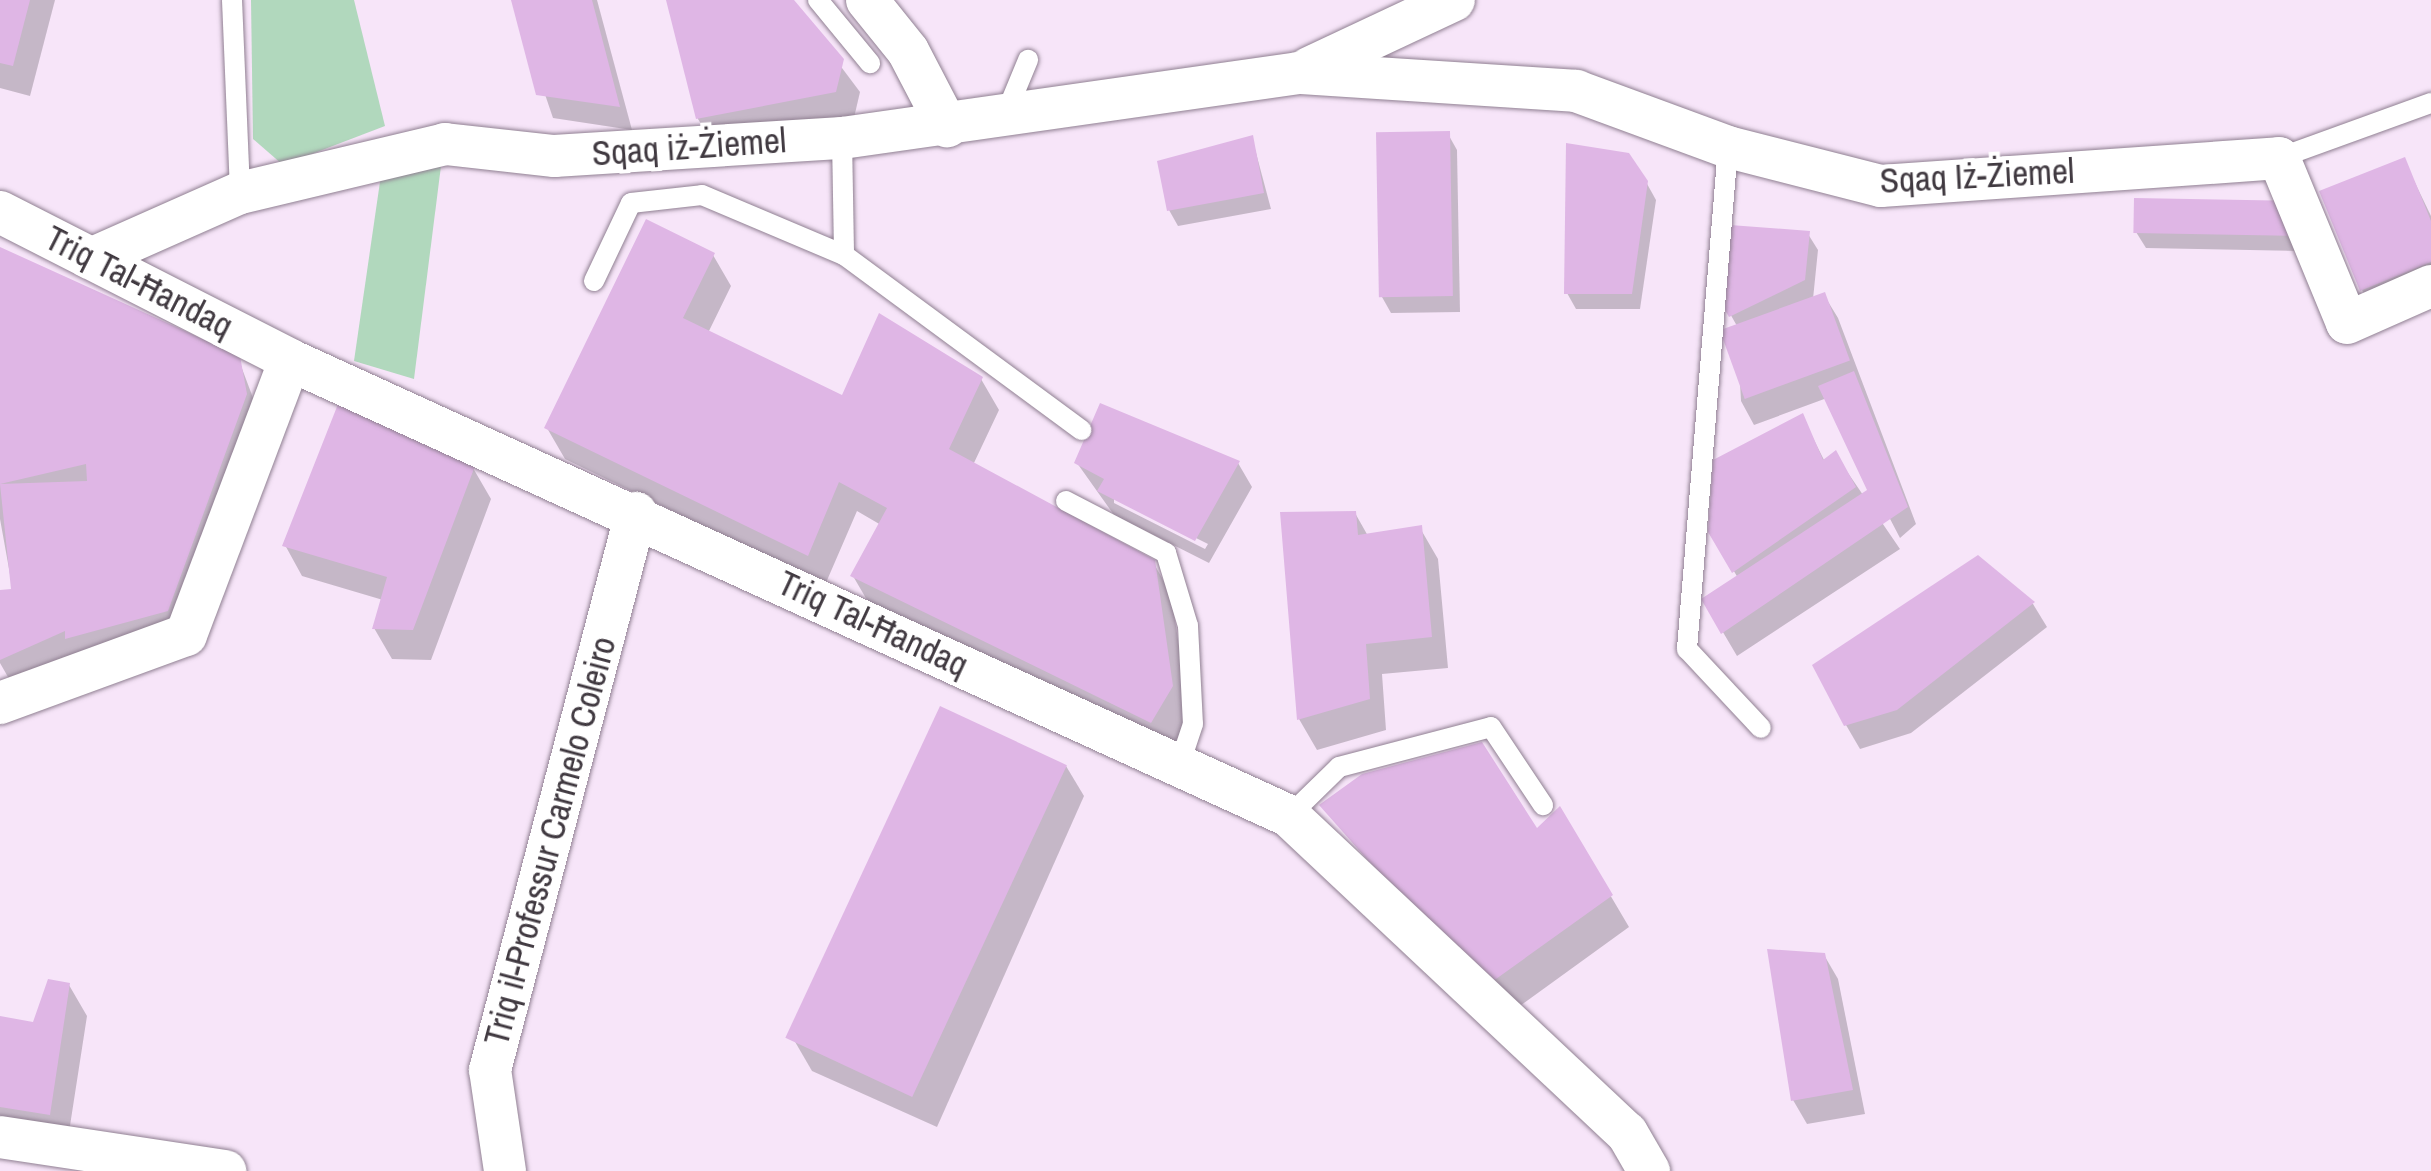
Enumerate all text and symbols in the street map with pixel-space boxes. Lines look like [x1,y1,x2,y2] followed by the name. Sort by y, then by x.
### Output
[590,119,788,175] street label: Sqaq iż-Żiemel
[1879,150,2075,202] street label: Sqaq Iż-Żiemel
[38,217,240,347] street label: Triq Tal-Ħandaq
[771,562,975,686] street label: Triq Tal-Ħandaq
[475,632,625,1050] street label: Triq il-Professur Carmelo Coleiro

